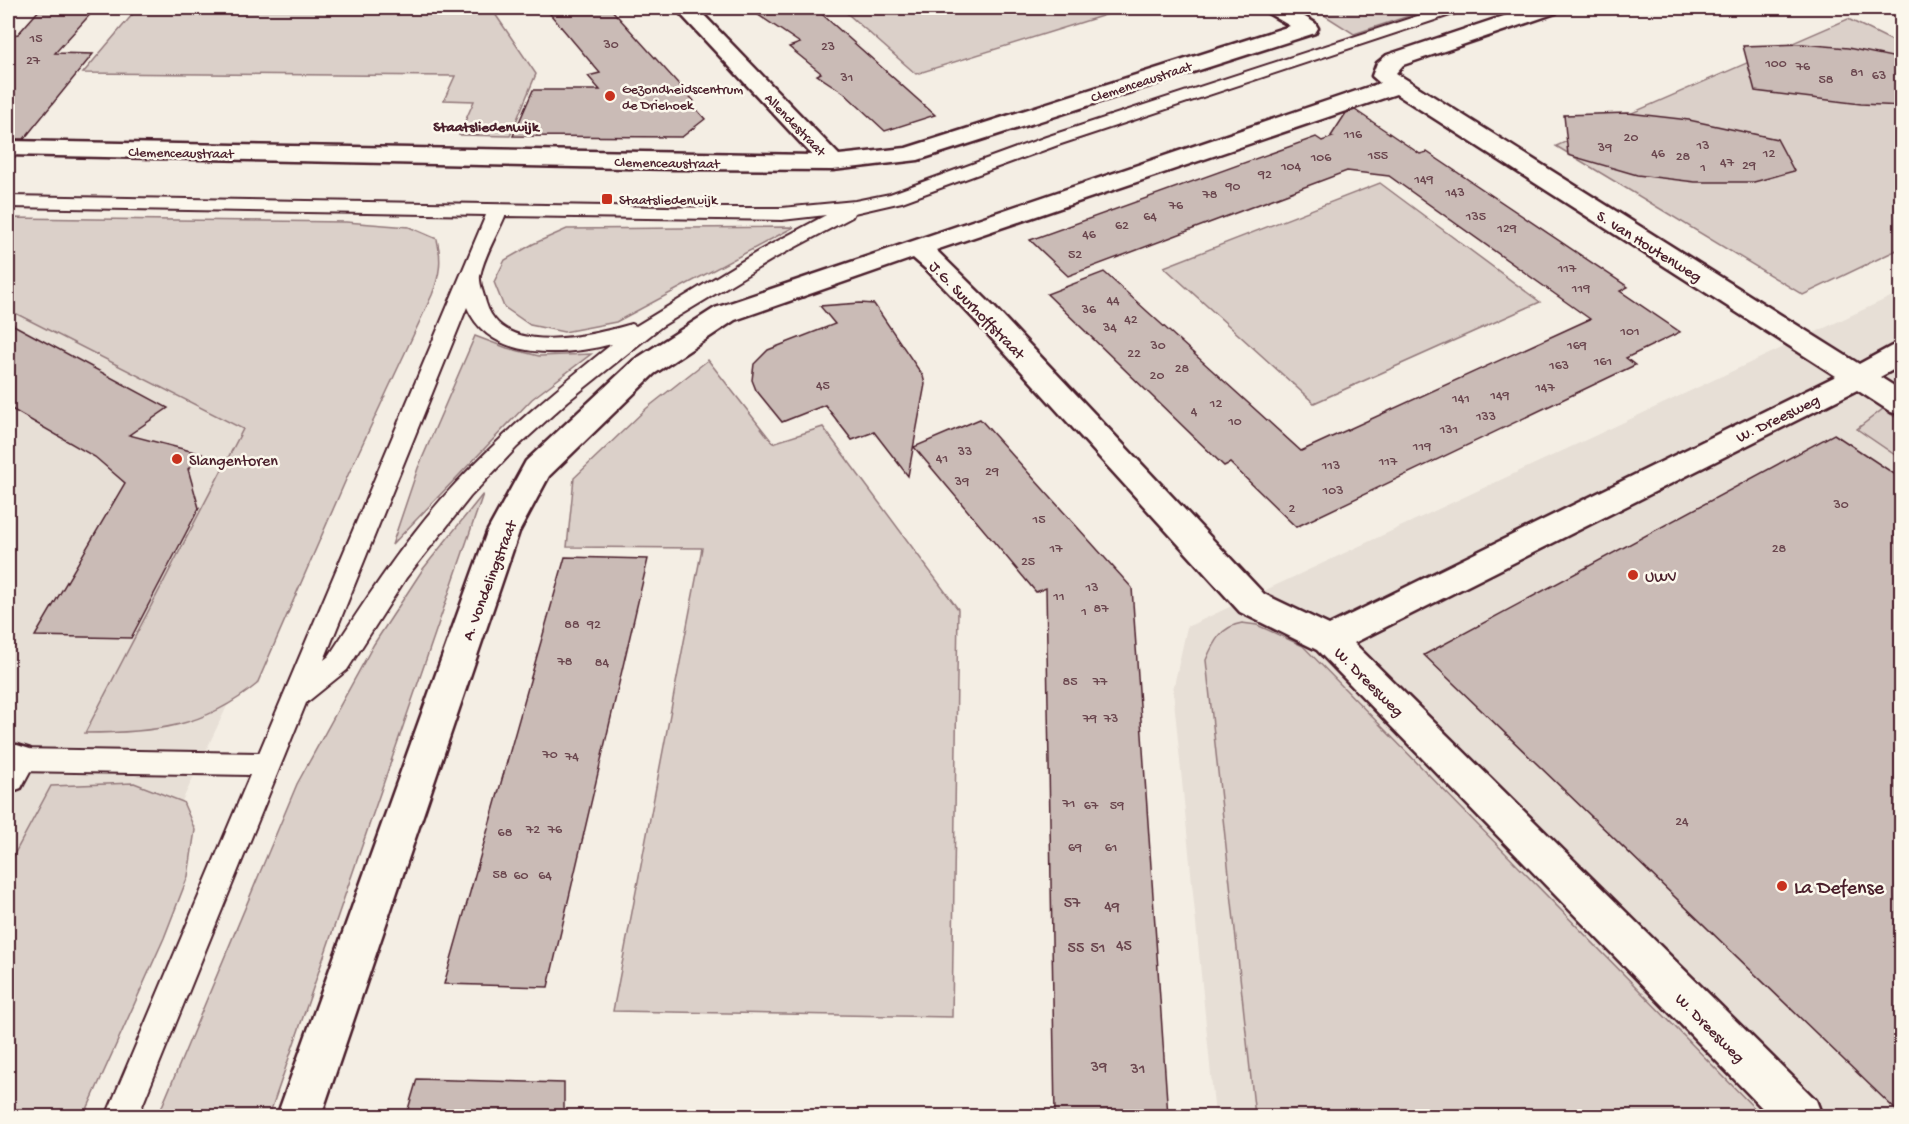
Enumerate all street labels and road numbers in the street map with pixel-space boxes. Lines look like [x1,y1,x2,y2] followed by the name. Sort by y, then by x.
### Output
[1089,59,1196,108] street label: Clemenceaustraat
[760,91,829,162] street label: Allendestraat
[128,145,235,164] street label: Clemenceaustraat
[614,155,721,174] street label: Clemenceaustraat
[1592,208,1704,288] street label: S. van Houtenweg
[924,258,1028,366] street label: J.G. Suurhoffstraat
[1734,392,1823,449] street label: W. Dreesweg
[460,517,523,644] street label: A. Vondelingstraat
[1329,645,1406,722] street label: W. Dreesweg
[1670,991,1747,1068] street label: W. Dreesweg

